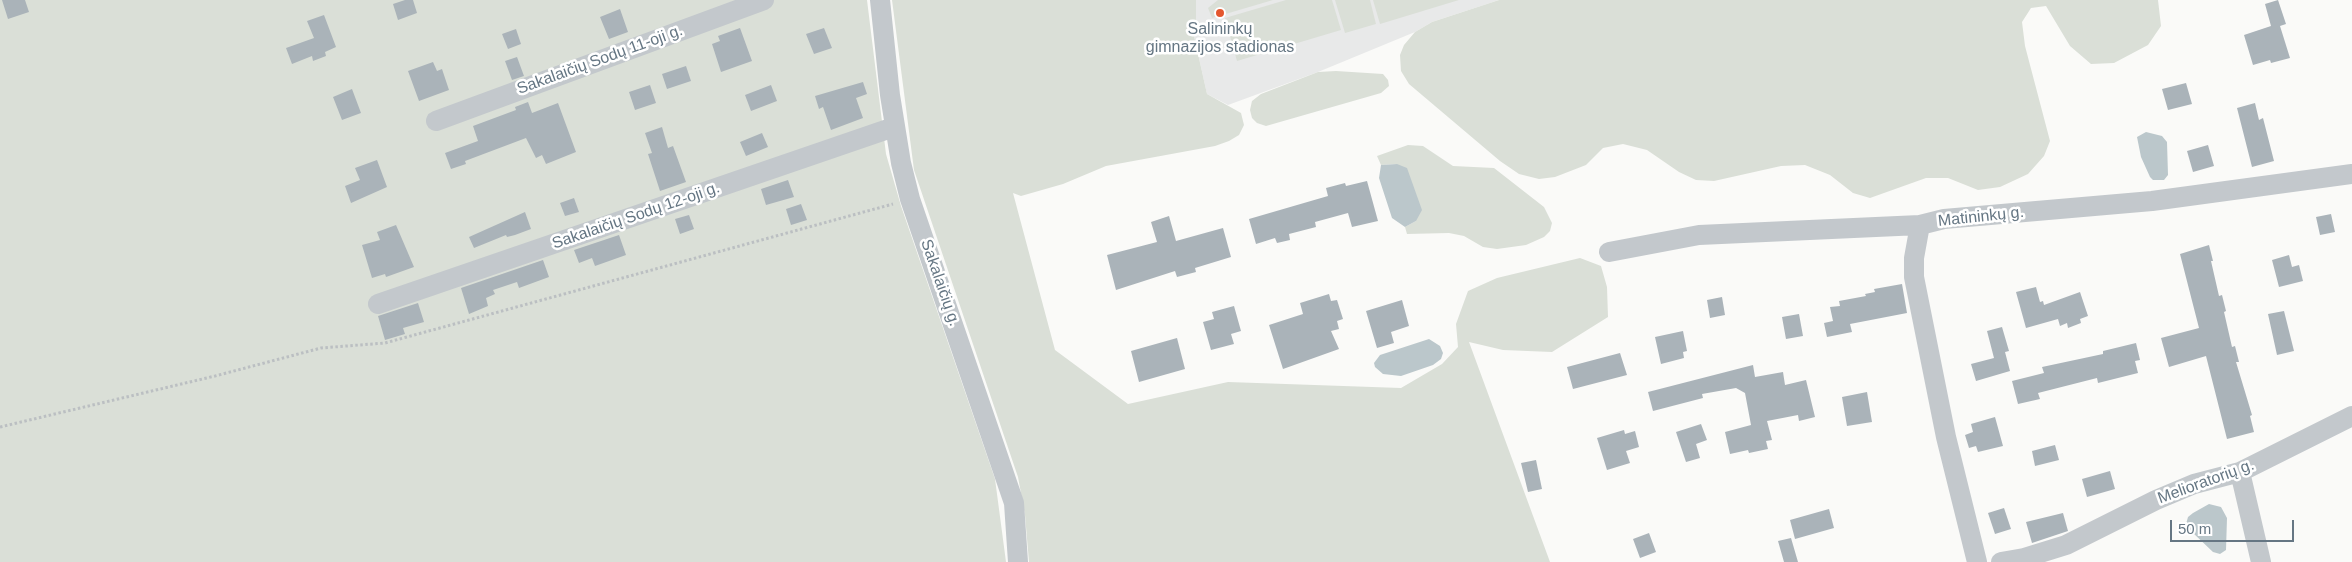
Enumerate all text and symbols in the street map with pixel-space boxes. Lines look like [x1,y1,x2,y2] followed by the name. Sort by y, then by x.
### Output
[1214,7,1226,19] marker: Salininkų gimnazijos stadionas
[1146,20,1294,58] place label: Salininkų gimnazijos stadionas
[515,21,685,99] street label: Sakalaičių Sodų 11-oji g.
[550,178,722,254] street label: Sakalaičių Sodų 12-oji g.
[1937,203,2025,231] street label: Matininkų g.
[916,237,964,329] street label: Sakalaičių g.
[2155,456,2257,508] street label: Melioratorių g.
[2172,510,2296,542] scale bar
[2178,520,2211,537] text: 50 m

